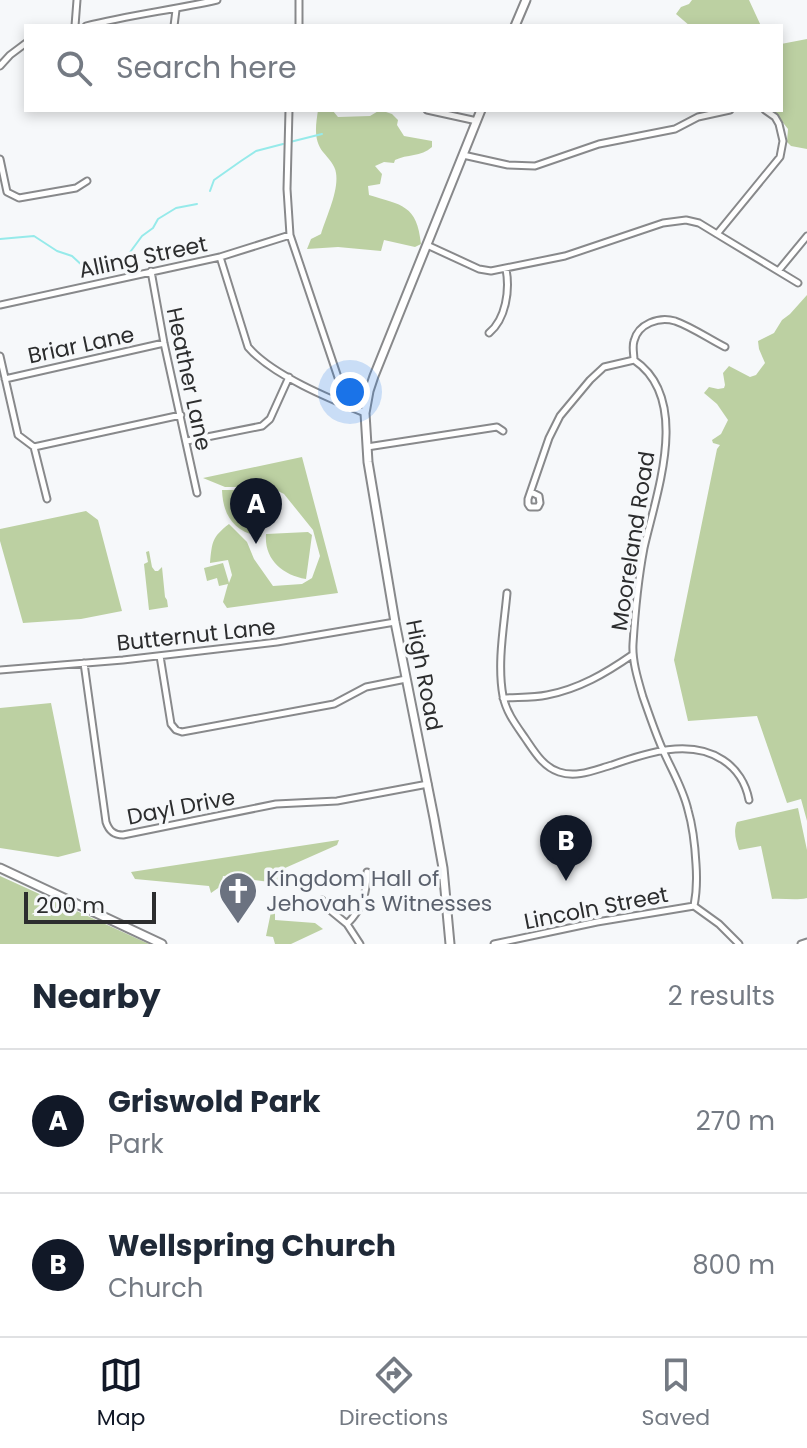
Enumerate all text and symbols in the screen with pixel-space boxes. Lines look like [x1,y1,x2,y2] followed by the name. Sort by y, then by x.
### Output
[24,24,783,112] search box
[52,46,96,90] icon: search
[116,46,297,89] text: Search here
[76,228,210,286] street label: Alling Street
[159,305,219,453] street label: Heather Lane
[25,319,137,371] street label: Briar Lane
[330,372,370,412] your location
[604,449,662,633] street label: Mooreland Road
[230,478,282,544] pin: A
[115,611,277,659] street label: Butternut Lane
[398,617,450,733] street label: High Road
[124,781,238,833] street label: Dayl Drive
[540,815,592,881] pin: B
[266,863,492,919] place label: Kingdom Hall of Jehovah's Witnesses
[217,870,259,925] church icon: Kingdom Hall of Jehovah's Witnesses
[521,879,671,937] street label: Lincoln Street
[24,888,156,924] scale bar
[36,890,105,921] text: 200 m
[32,972,161,1020] text: Nearby
[668,978,775,1014] text: 2 results
[108,1080,320,1123] text: Griswold Park
[48,1103,68,1139] text: A
[696,1103,775,1139] text: 270 m
[108,1126,164,1162] text: Park
[108,1224,396,1267] text: Wellspring Church
[49,1247,67,1283] text: B
[692,1247,775,1283] text: 800 m
[108,1270,203,1306] text: Church
[97,1353,145,1434] tab: Map
[339,1353,448,1434] tab: Directions
[642,1353,710,1434] tab: Saved

